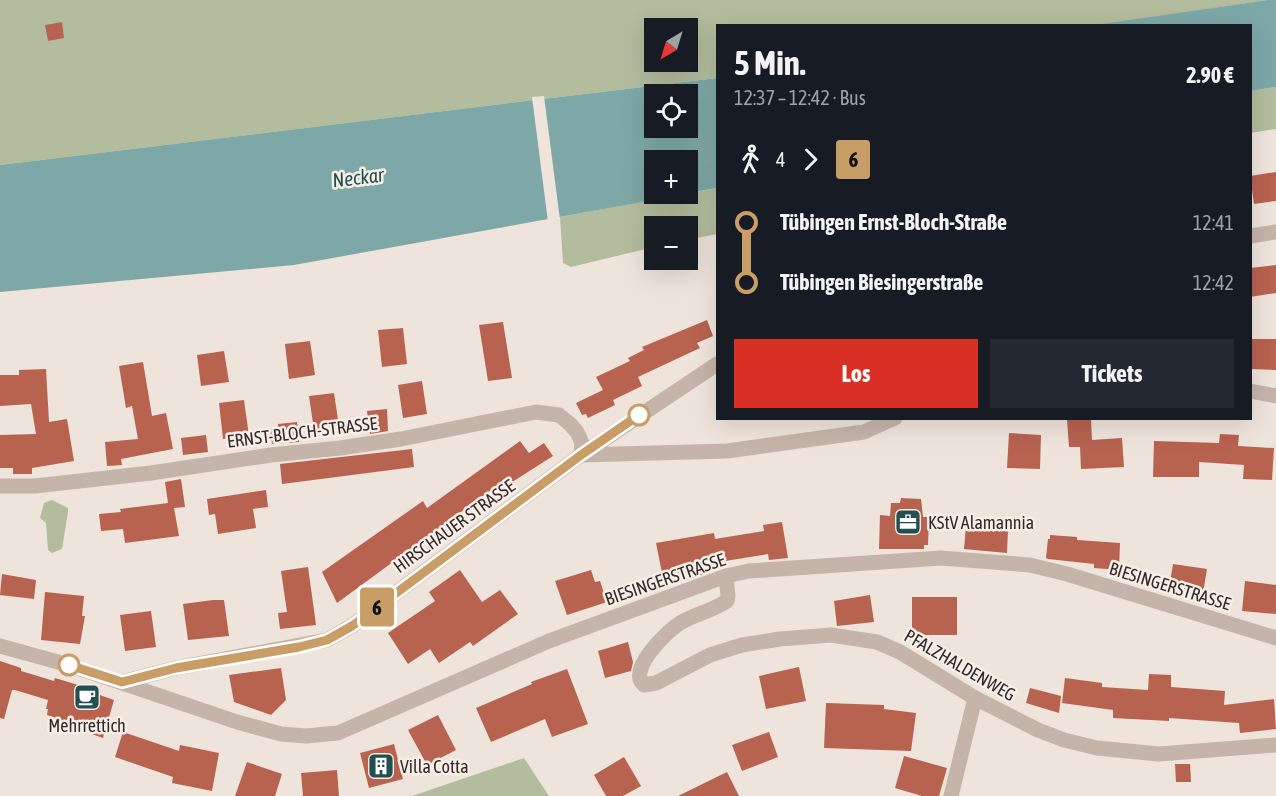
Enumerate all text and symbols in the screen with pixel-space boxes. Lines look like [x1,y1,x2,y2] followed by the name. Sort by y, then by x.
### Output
[644,18,698,72] north arrow
[644,18,698,270] map controls
[734,44,806,82] text: 5 Min.
[1186,62,1234,88] text: 2.90 €
[644,84,698,138] button: locate
[734,86,866,109] text: 12:37 – 12:42 · Bus
[734,143,767,176] icon: walk
[794,143,827,176] icon: forward
[848,147,858,171] text: 6
[776,148,785,171] text: 4
[644,150,698,204] button: +
[331,162,386,192] water label: Neckar
[780,209,1007,235] text: Tübingen Ernst-Bloch-Straße
[1193,211,1234,234] text: 12:41
[644,216,698,270] button: −
[780,269,983,295] text: Tübingen Biesingerstraße
[1193,271,1234,294] text: 12:42
[734,339,978,408] button: Los
[990,339,1234,408] button: Tickets
[628,404,650,426] unlabelled marker
[226,412,379,452] street label: ERNST-BLOCH-STRASSE
[389,475,519,577] street label: HIRSCHAUER STRASSE
[893,507,923,537] office icon: KStV Alamannia
[928,512,1034,533] place label: KStV Alamannia
[602,548,728,609] street label: BIESINGERSTRASSE
[1107,558,1234,615] street label: BIESINGERSTRASSE
[358,588,397,626] line badge: 6
[372,595,382,619] text: 6
[901,625,1019,705] street label: PFALZHALDENWEG
[58,654,80,676] unlabelled marker
[72,682,102,712] cafe icon: Mehrrettich
[48,715,126,736] place label: Mehrrettich
[366,751,396,781] building icon: Villa Cotta
[400,756,469,777] place label: Villa Cotta

